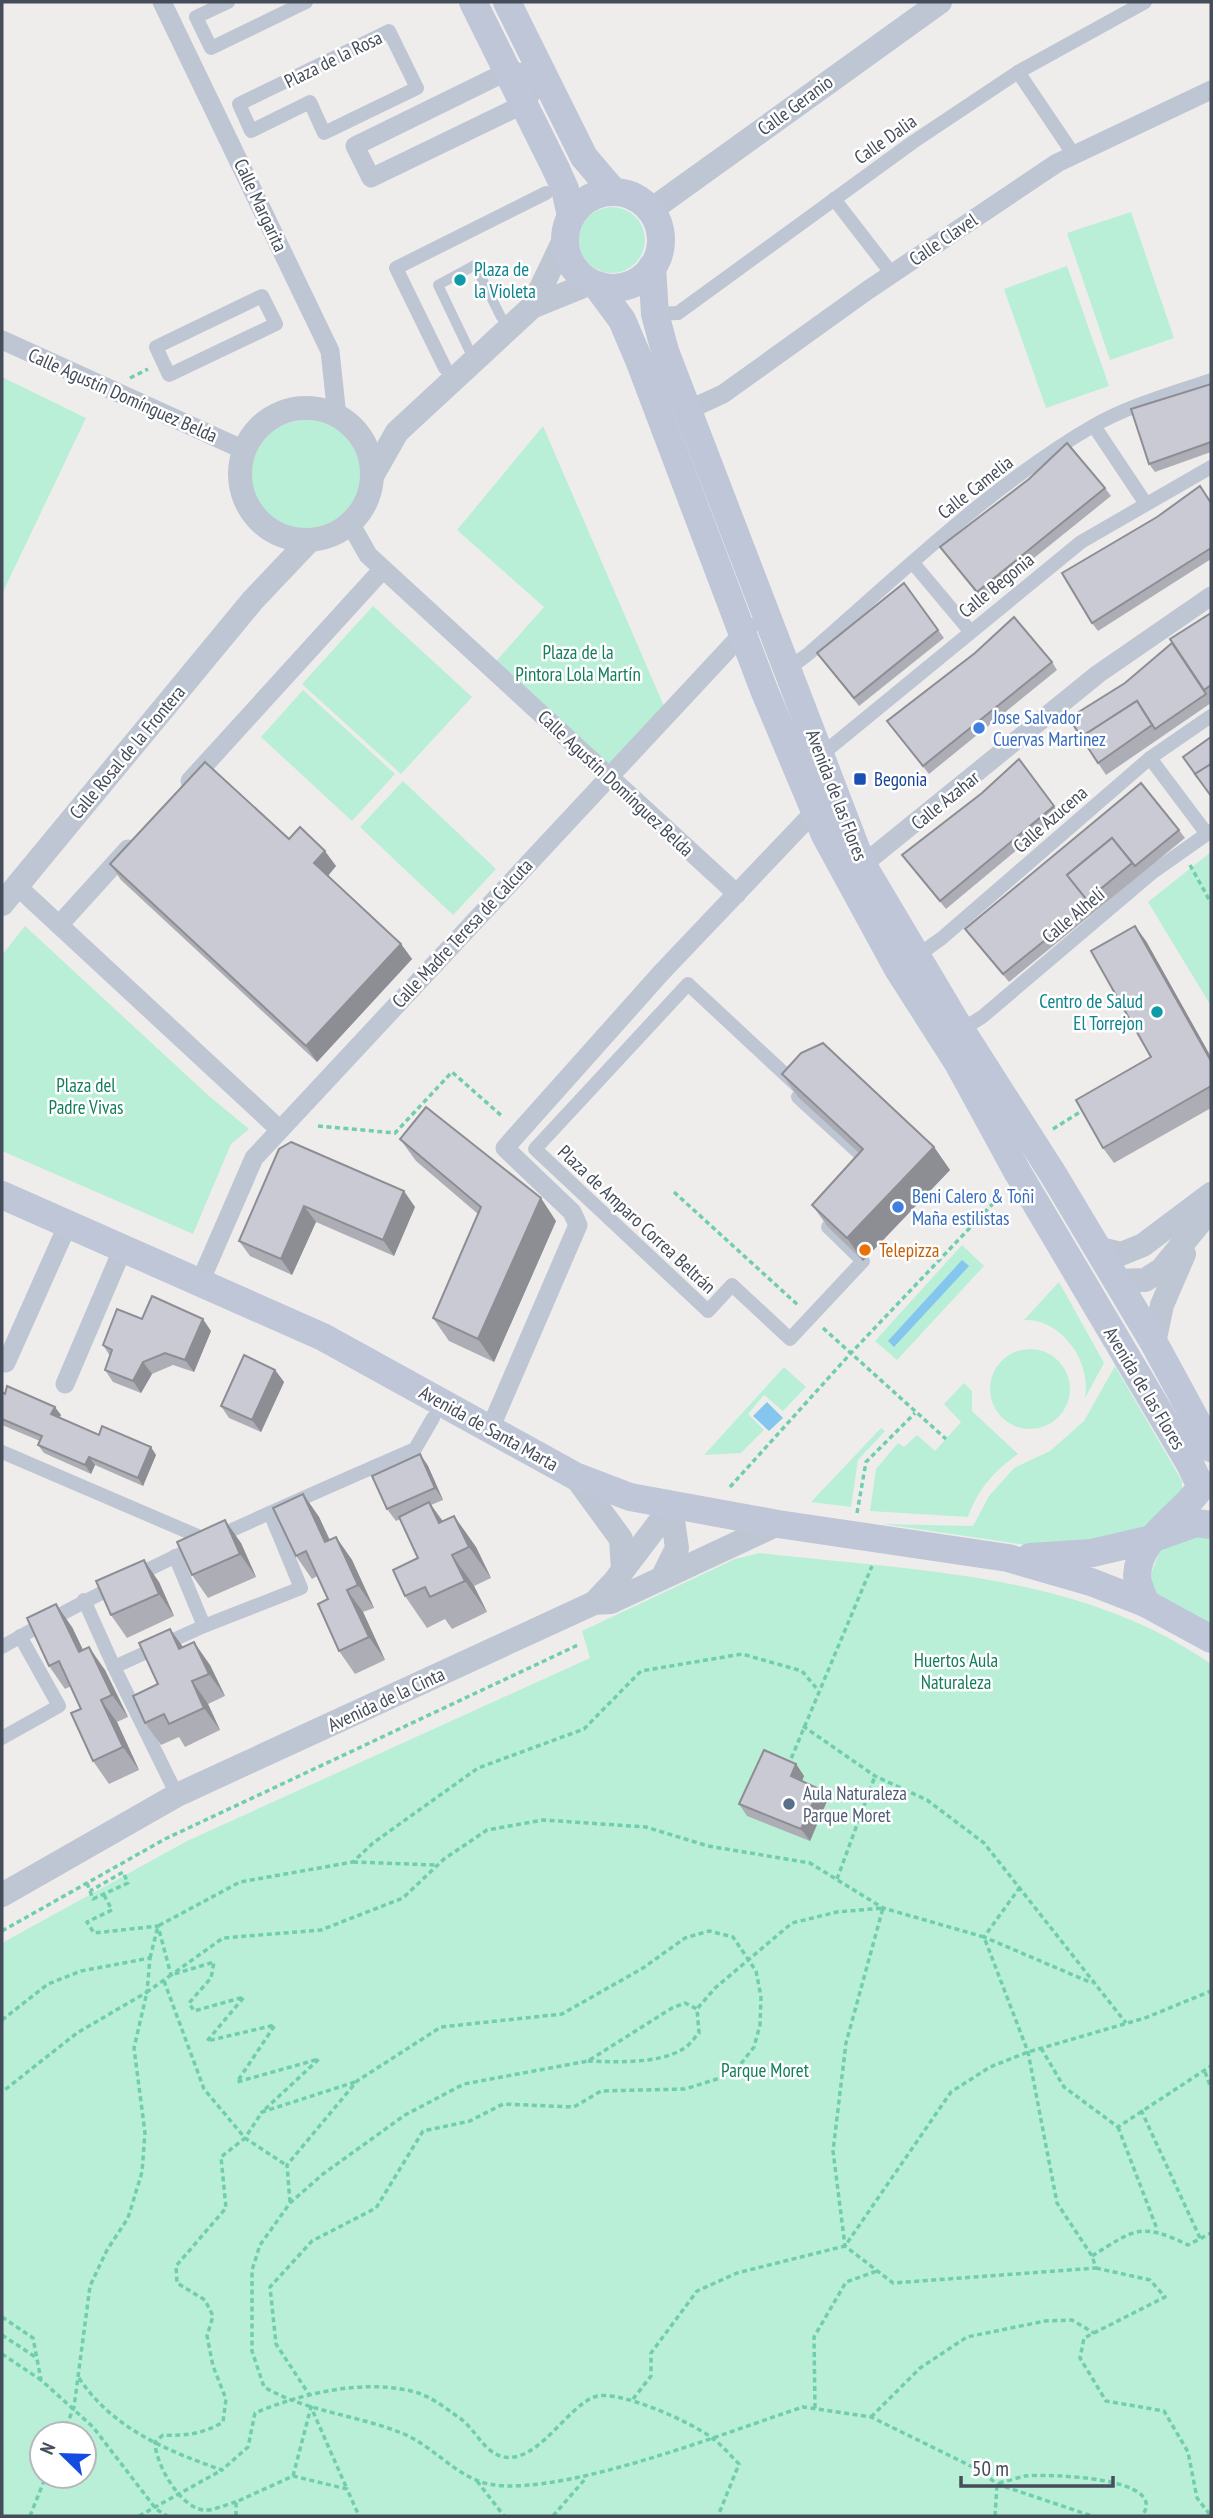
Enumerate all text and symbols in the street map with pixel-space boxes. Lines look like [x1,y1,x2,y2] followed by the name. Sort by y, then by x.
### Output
[280,25,386,93] street label: Plaza de la Rosa
[753,70,837,140] street label: Calle Geranio
[849,109,921,169] street label: Calle Dalia
[229,155,293,255] street label: Calle Margarita
[904,207,982,271] street label: Calle Clavel
[474,257,536,303] place label: Plaza de la Violeta
[452,272,468,288] marker: Plaza de la Violeta
[25,342,221,448] street label: Calle Agustín Domínguez Belda
[932,450,1018,524] street label: Calle Camelia
[954,547,1038,623] street label: Calle Begonia
[515,640,641,686] park label: Plaza de la Pintora Lola Martín
[64,680,190,824] street label: Calle Rosal de la Frontera
[533,705,699,861] street label: Calle Agustín Domínguez Belda
[992,705,1106,751] place label: Jose Salvador Cuervas Martinez
[971,720,987,736] marker: Jose Salvador Cuervas Martinez
[801,726,873,864] street label: Avenida de las Flores
[906,765,984,835] street label: Calle Azahar
[874,767,927,791] place label: Begonia
[852,771,868,787] marker: Begonia
[1008,780,1092,858] street label: Calle Azucena
[387,853,537,1013] street label: Calle Madre Teresa de Calcuta
[1037,882,1109,948] street label: Calle Alhelí
[1039,989,1143,1035] place label: Centro de Salud El Torrejon
[1149,1004,1165,1020] marker: Centro de Salud El Torrejon
[49,1073,123,1119] park label: Plaza del Padre Vivas
[553,1140,721,1298] street label: Plaza de Amparo Correa Beltrán
[912,1184,1034,1230] place label: Beni Calero & Toñi Maña estilistas
[890,1199,906,1215] marker: Beni Calero & Toñi Maña estilistas
[879,1238,939,1262] place label: Telepizza
[857,1242,873,1258] marker: Telepizza
[1099,1322,1191,1454] street label: Avenida de las Flores
[415,1380,563,1476] street label: Avenida de Santa Marta
[914,1648,998,1694] park label: Huertos Aula Naturaleza
[324,1661,448,1737] street label: Avenida de la Cinta
[803,1781,907,1827] place label: Aula Naturaleza Parque Moret
[781,1796,797,1812] marker: Aula Naturaleza Parque Moret
[721,2058,810,2082] park label: Parque Moret
[28,2420,98,2490] north arrow
[34,2439,60,2458] text: N
[961,2444,1113,2488] scale bar
[972,2455,1009,2482] text: 50 m

